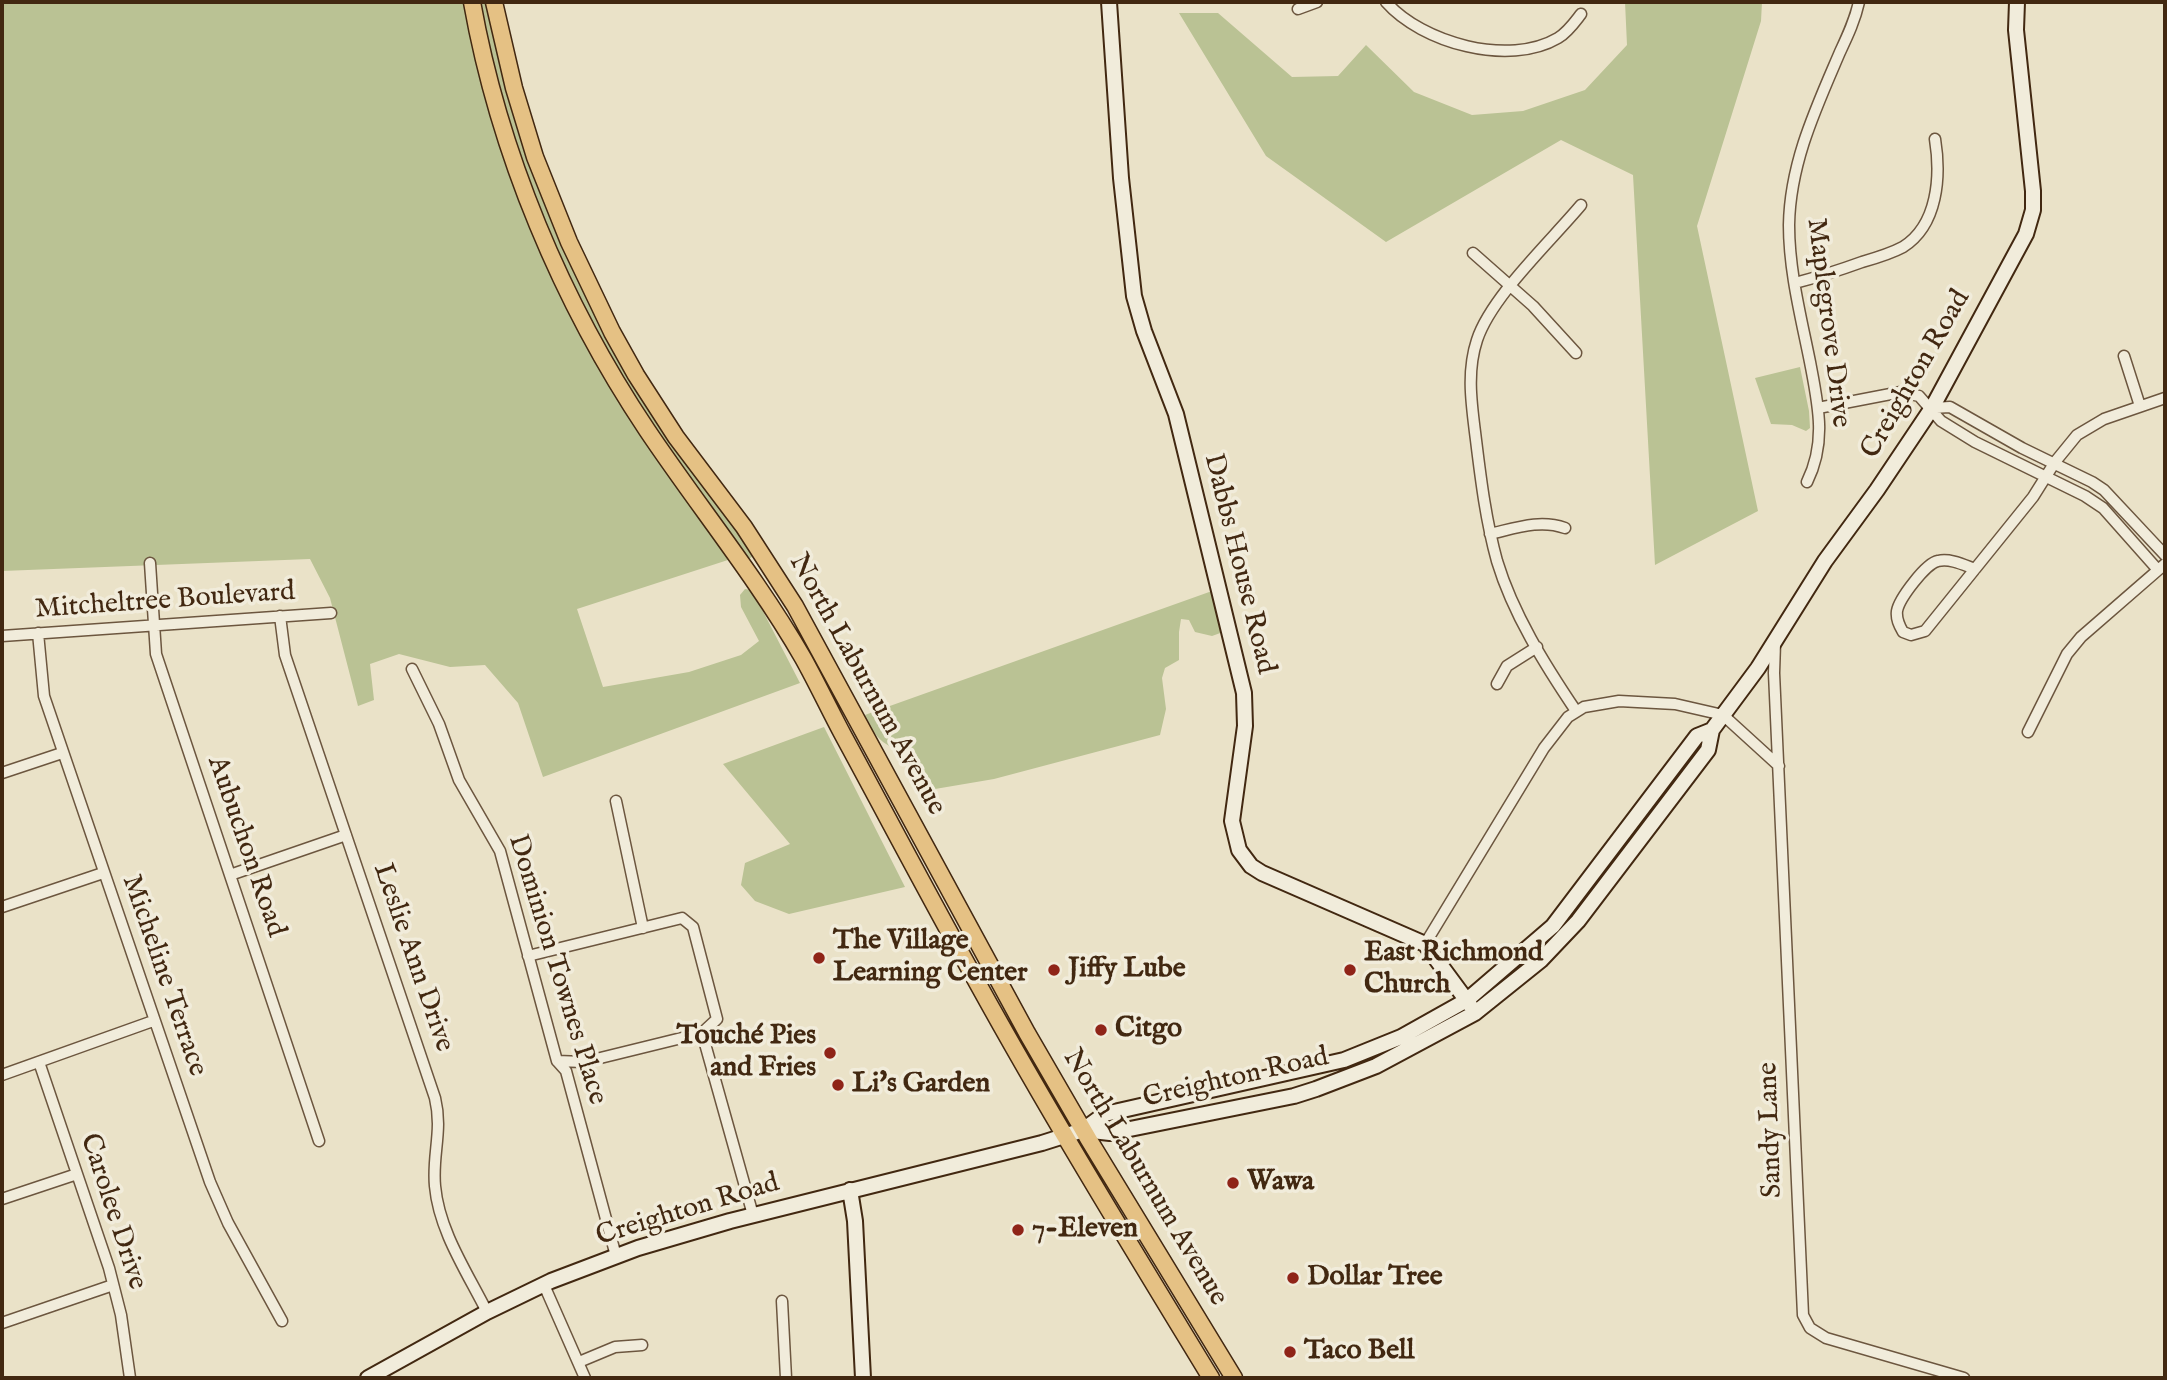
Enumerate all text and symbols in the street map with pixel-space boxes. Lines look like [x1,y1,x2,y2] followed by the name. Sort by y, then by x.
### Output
[1797,216,1857,430] street label: Maplegrove Drive
[1855,285,1979,465] street label: Creighton Road
[1194,450,1282,678] street label: Dabbs House Road
[780,548,952,822] street label: North Laburnum Avenue
[34,576,296,628] street label: Mitcheltree Boulevard
[198,752,292,942] street label: Aubuchon Road
[499,831,613,1109] street label: Dominion Townes Place
[364,859,460,1057] street label: Leslie Ann Drive
[113,871,213,1081] street label: Micheline Terrace
[833,925,1027,991] place label: The Village Learning Center
[1364,937,1543,1003] place label: East Richmond Church
[811,950,827,966] marker: The Village Learning Center
[1068,953,1185,987] place label: Jiffy Lube
[1046,962,1062,978] marker: Jiffy Lube
[1342,962,1358,978] marker: East Richmond Church
[1115,1013,1182,1047] place label: Citgo
[677,1020,816,1086] place label: Touché Pies and Fries
[1093,1022,1109,1038] marker: Citgo
[1140,1041,1332,1117] street label: Creighton Road
[1054,1044,1234,1312] street label: North Laburnum Avenue
[822,1045,838,1061] marker: Touché Pies and Fries
[1753,1062,1791,1198] street label: Sandy Lane
[852,1068,990,1102] place label: Li's Garden
[830,1077,846,1093] marker: Li's Garden
[71,1130,153,1294] street label: Carolee Drive
[1247,1166,1314,1200] place label: Wawa
[593,1167,783,1255] street label: Creighton Road
[1225,1175,1241,1191] marker: Wawa
[1032,1213,1138,1247] place label: 7-Eleven
[1010,1222,1026,1238] marker: 7-Eleven
[1307,1261,1443,1295] place label: Dollar Tree
[1285,1270,1301,1286] marker: Dollar Tree
[1304,1335,1414,1369] place label: Taco Bell
[1282,1344,1298,1360] marker: Taco Bell

